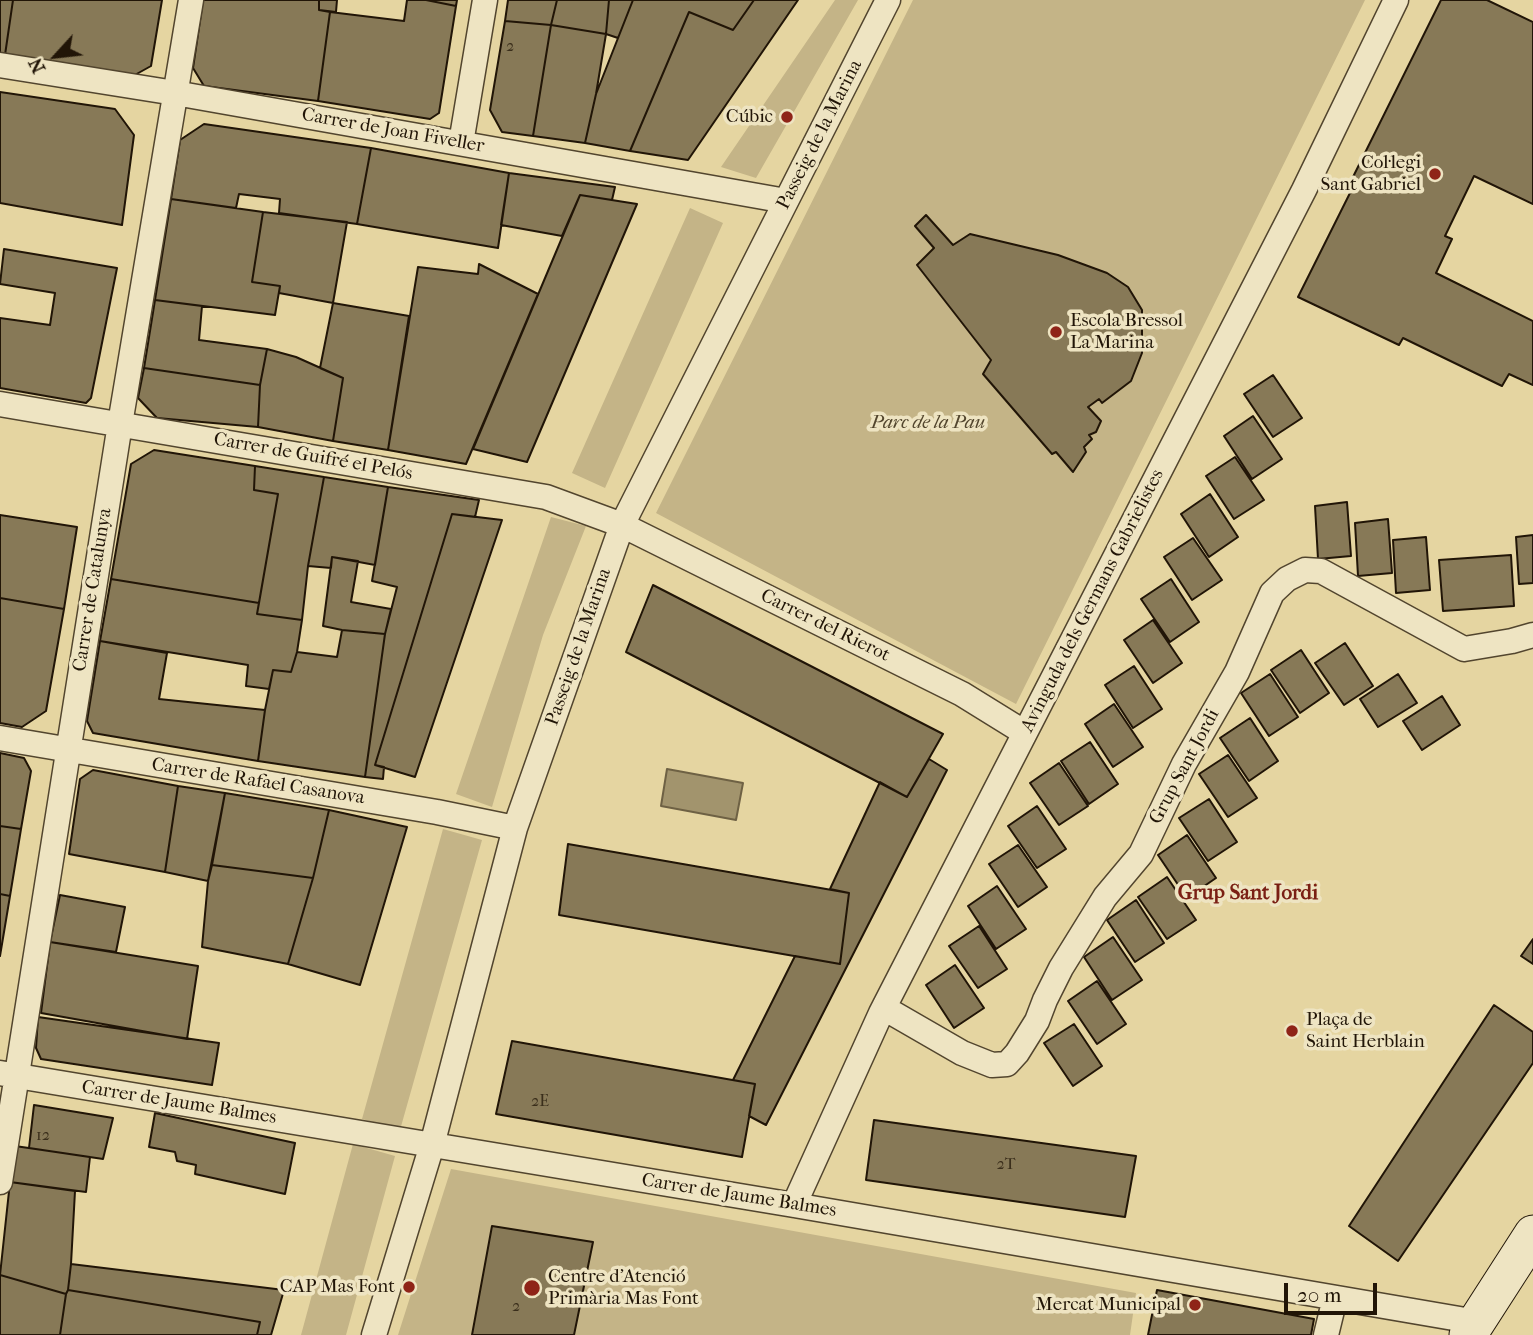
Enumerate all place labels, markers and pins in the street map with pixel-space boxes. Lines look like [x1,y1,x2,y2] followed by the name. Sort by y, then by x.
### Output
[726,106,773,128] place label: Cúbic
[779,109,795,125] marker: Cúbic
[1320,152,1421,196] place label: Col·legi Sant Gabriel
[1427,166,1443,182] marker: Col·legi Sant Gabriel
[1070,310,1183,354] place label: Escola Bressol La Marina
[1048,324,1064,340] marker: Escola Bressol La Marina
[1306,1009,1425,1053] place label: Plaça de Saint Herblain
[1284,1023,1300,1039] marker: Plaça de Saint Herblain
[548,1266,699,1310] place label: Centre d'Atenció Primària Mas Font
[280,1276,395,1298] place label: CAP Mas Font
[522,1278,542,1298] marker: Centre d'Atenció Primària Mas Font
[401,1279,417,1295] marker: CAP Mas Font
[1036,1294,1181,1316] place label: Mercat Municipal
[1187,1297,1203,1313] marker: Mercat Municipal

